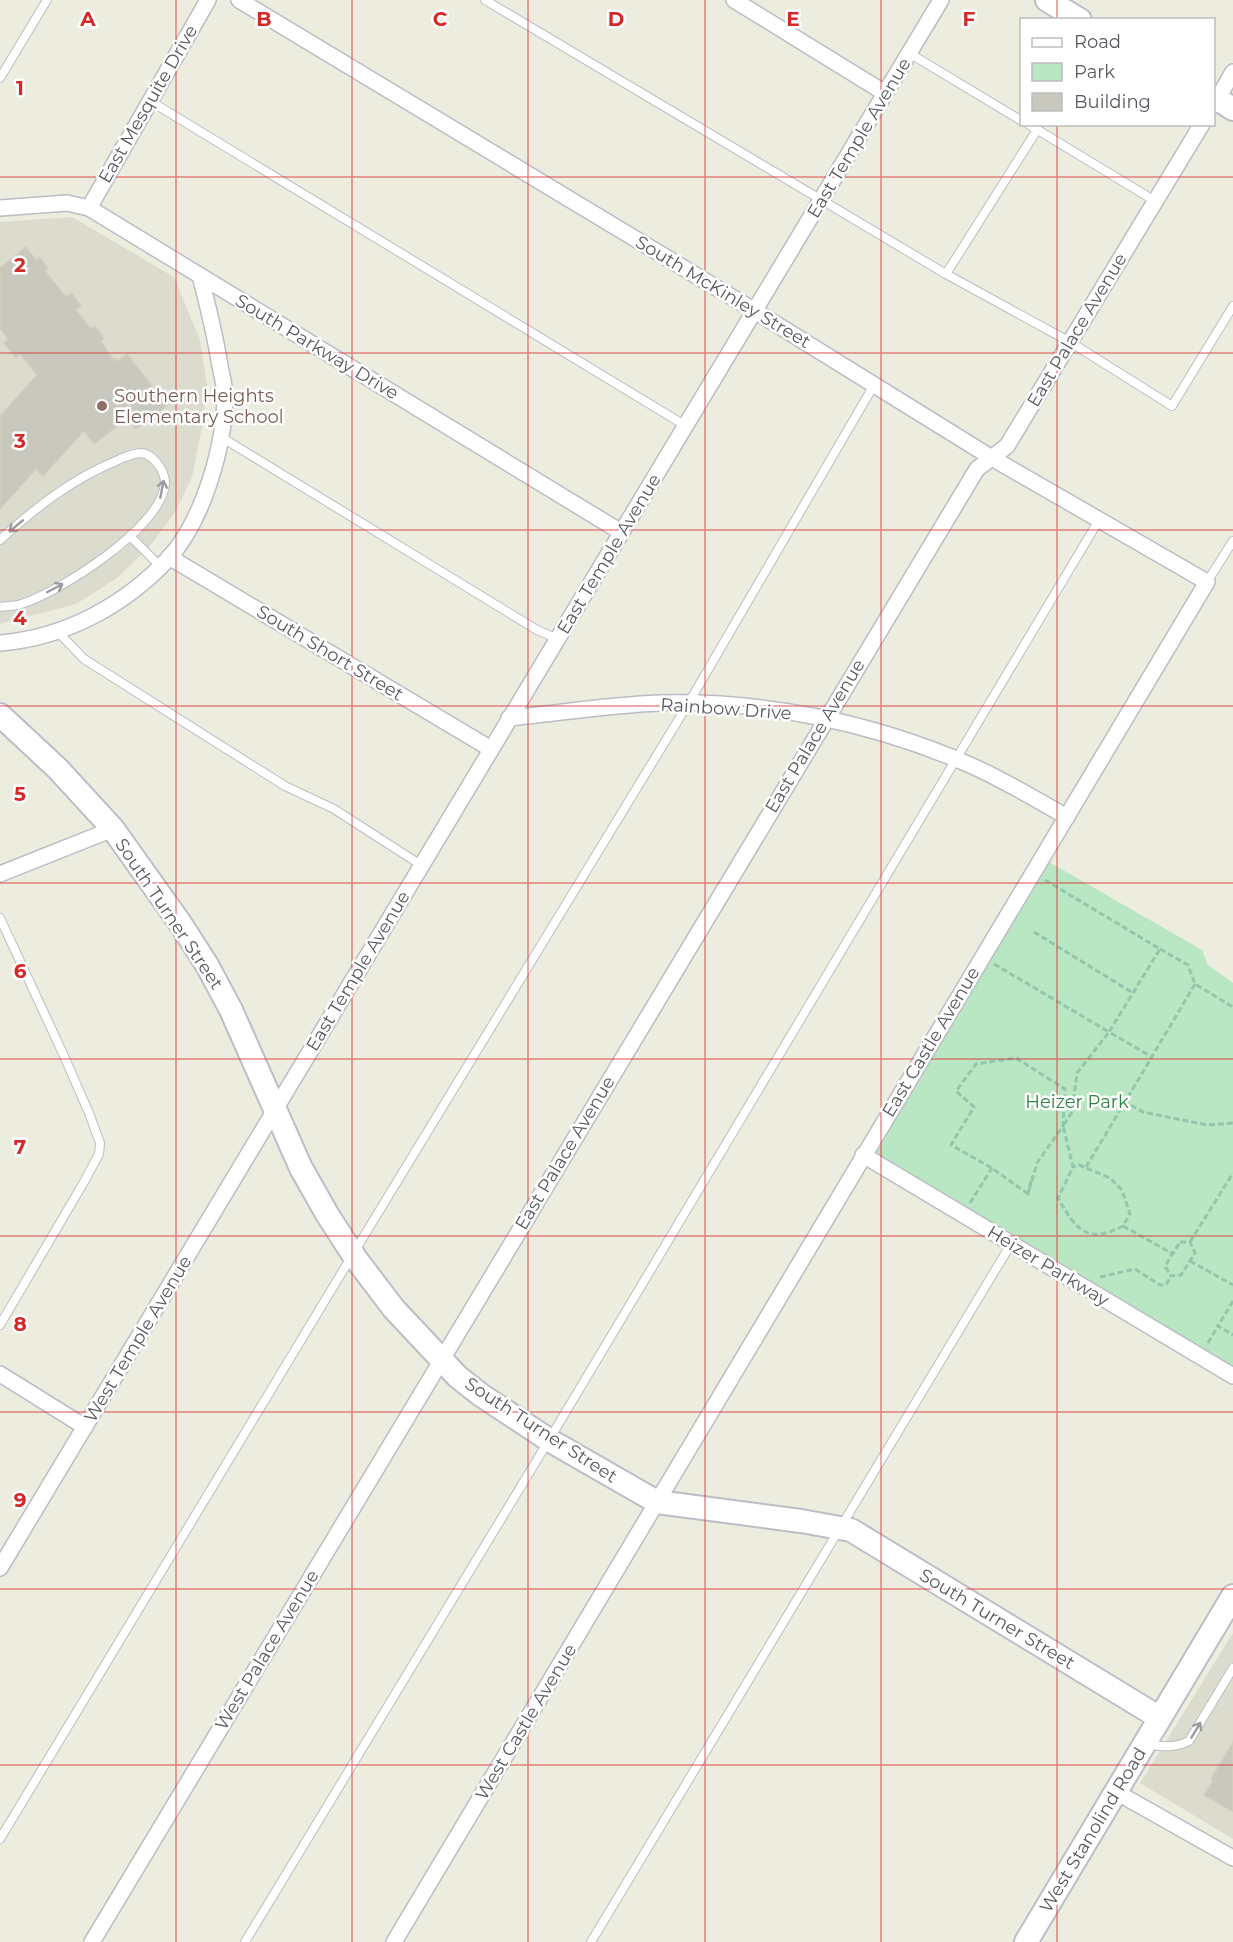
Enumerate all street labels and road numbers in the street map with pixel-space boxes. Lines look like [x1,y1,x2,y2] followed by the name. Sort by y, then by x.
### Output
[94,21,202,187] street label: East Mesquite Drive
[802,54,916,222] street label: East Temple Avenue
[632,231,814,353] street label: South McKinley Street
[1022,249,1132,411] street label: East Palace Avenue
[231,290,403,405] street label: South Parkway Drive
[552,470,666,638] street label: East Temple Avenue
[253,601,407,705] street label: South Short Street
[760,655,870,817] street label: East Palace Avenue
[660,693,792,725] street label: Rainbow Drive
[110,834,228,994] street label: South Turner Street
[301,887,415,1055] street label: East Temple Avenue
[878,963,985,1121] street label: East Castle Avenue
[510,1072,620,1234] street label: East Palace Avenue
[983,1221,1113,1311] street label: Heizer Parkway
[79,1252,197,1426] street label: West Temple Avenue
[461,1372,621,1488] street label: South Turner Street
[915,1564,1079,1674] street label: South Turner Street
[210,1566,324,1734] street label: West Palace Avenue
[471,1640,581,1804] street label: West Castle Avenue
[1035,1743,1151,1917] street label: West Stanolind Road

